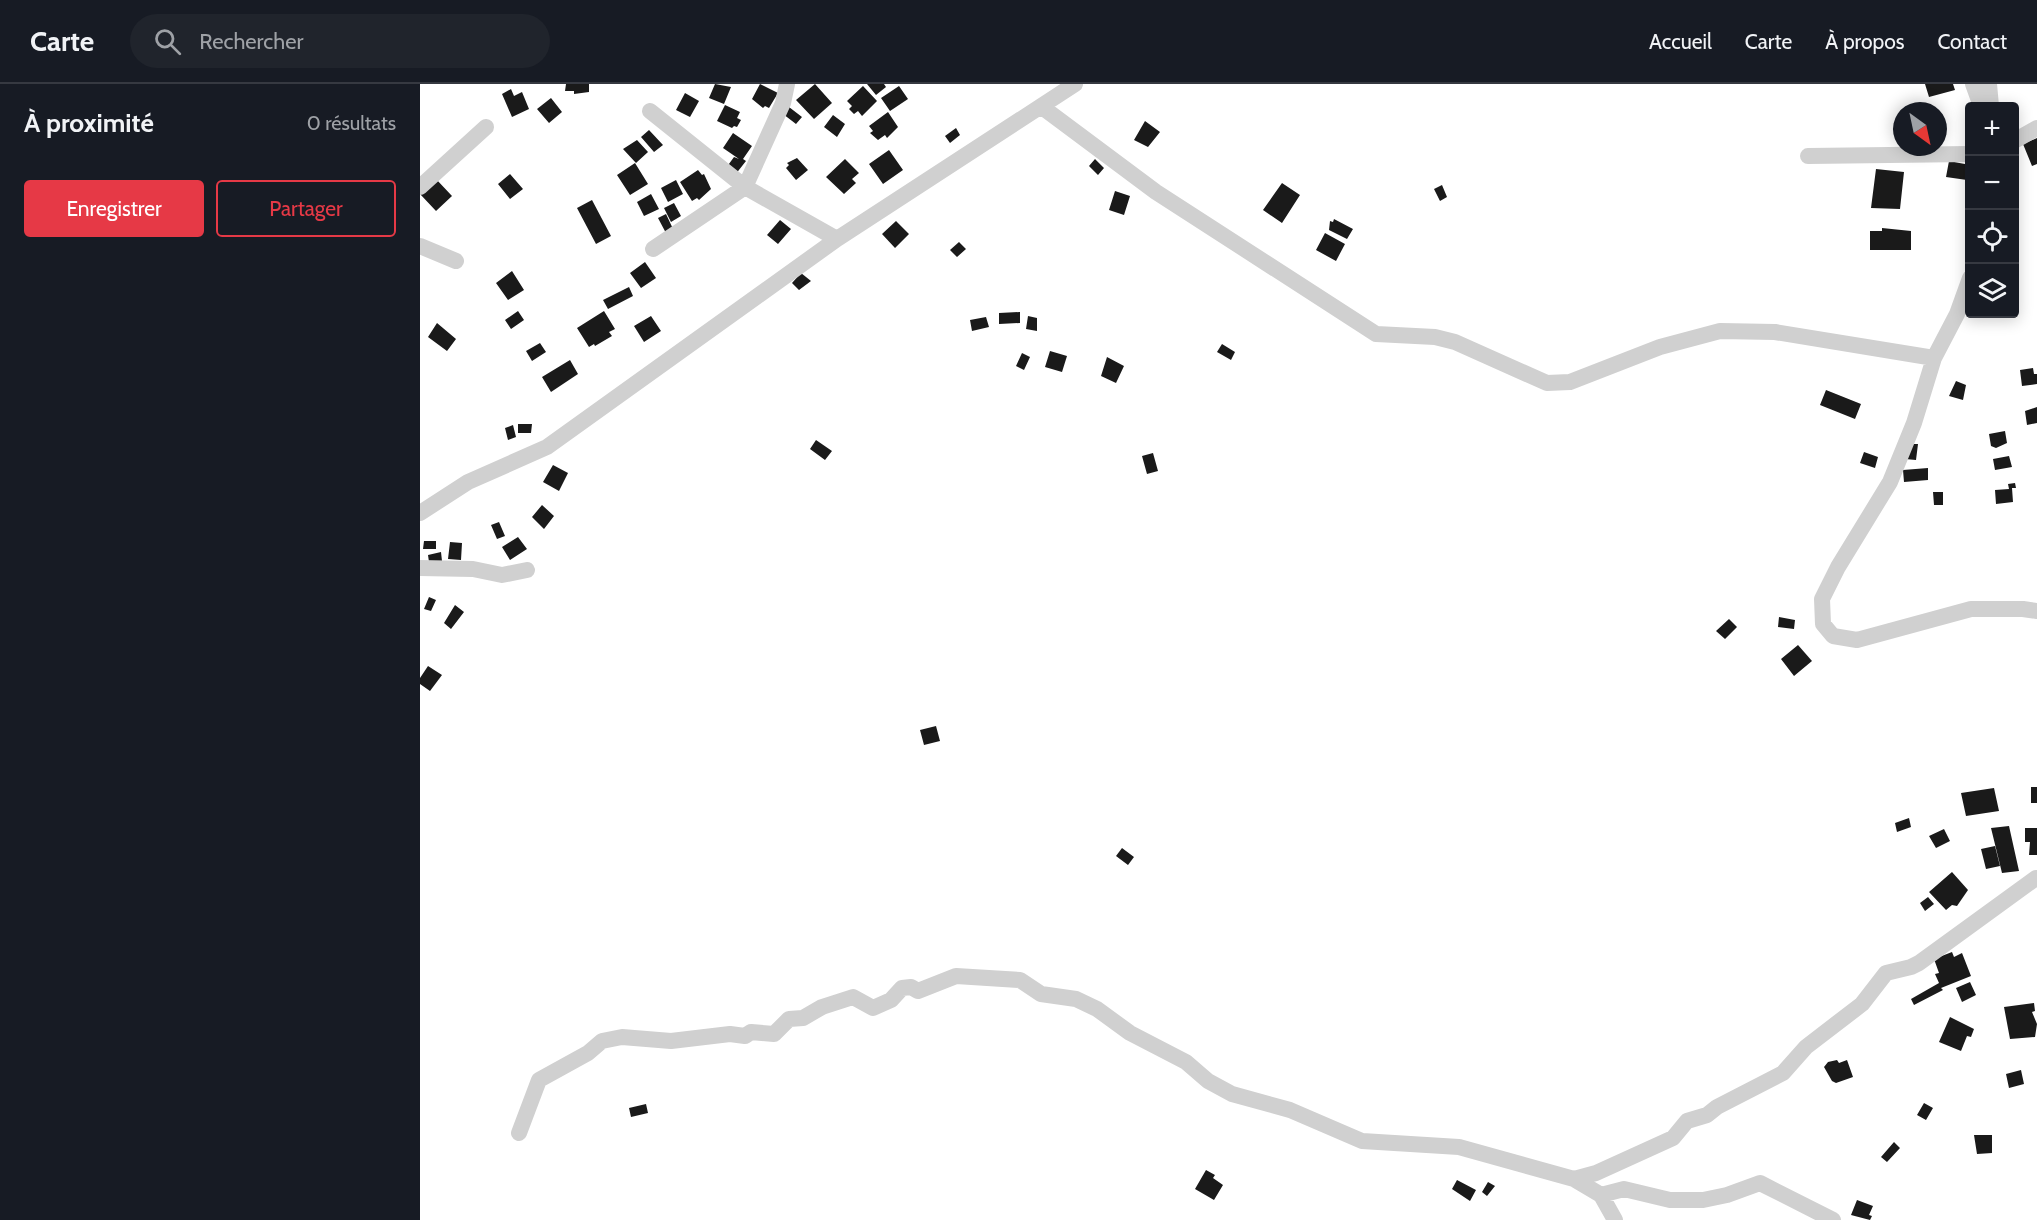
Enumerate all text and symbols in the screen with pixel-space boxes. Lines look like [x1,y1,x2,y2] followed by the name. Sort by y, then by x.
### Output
[130,14,550,68] search box
[30,24,94,58] text: Carte
[151,25,184,58] icon: search
[199,28,303,55] text: Rechercher
[1649,29,1712,54] text: Accueil
[1745,29,1792,54] text: Carte
[1825,29,1904,54] text: À propos
[1937,29,2007,54] text: Contact
[1893,102,1947,156] north arrow
[1965,102,2019,318] map controls
[1965,102,2019,156] button: +
[24,107,154,139] text: À proximité
[307,111,396,135] text: 0 résultats
[1965,156,2019,210] button: −
[24,180,204,237] button: Enregistrer
[216,180,396,237] button: Partager
[1965,210,2019,264] button: locate
[1965,264,2019,318] button: layers

